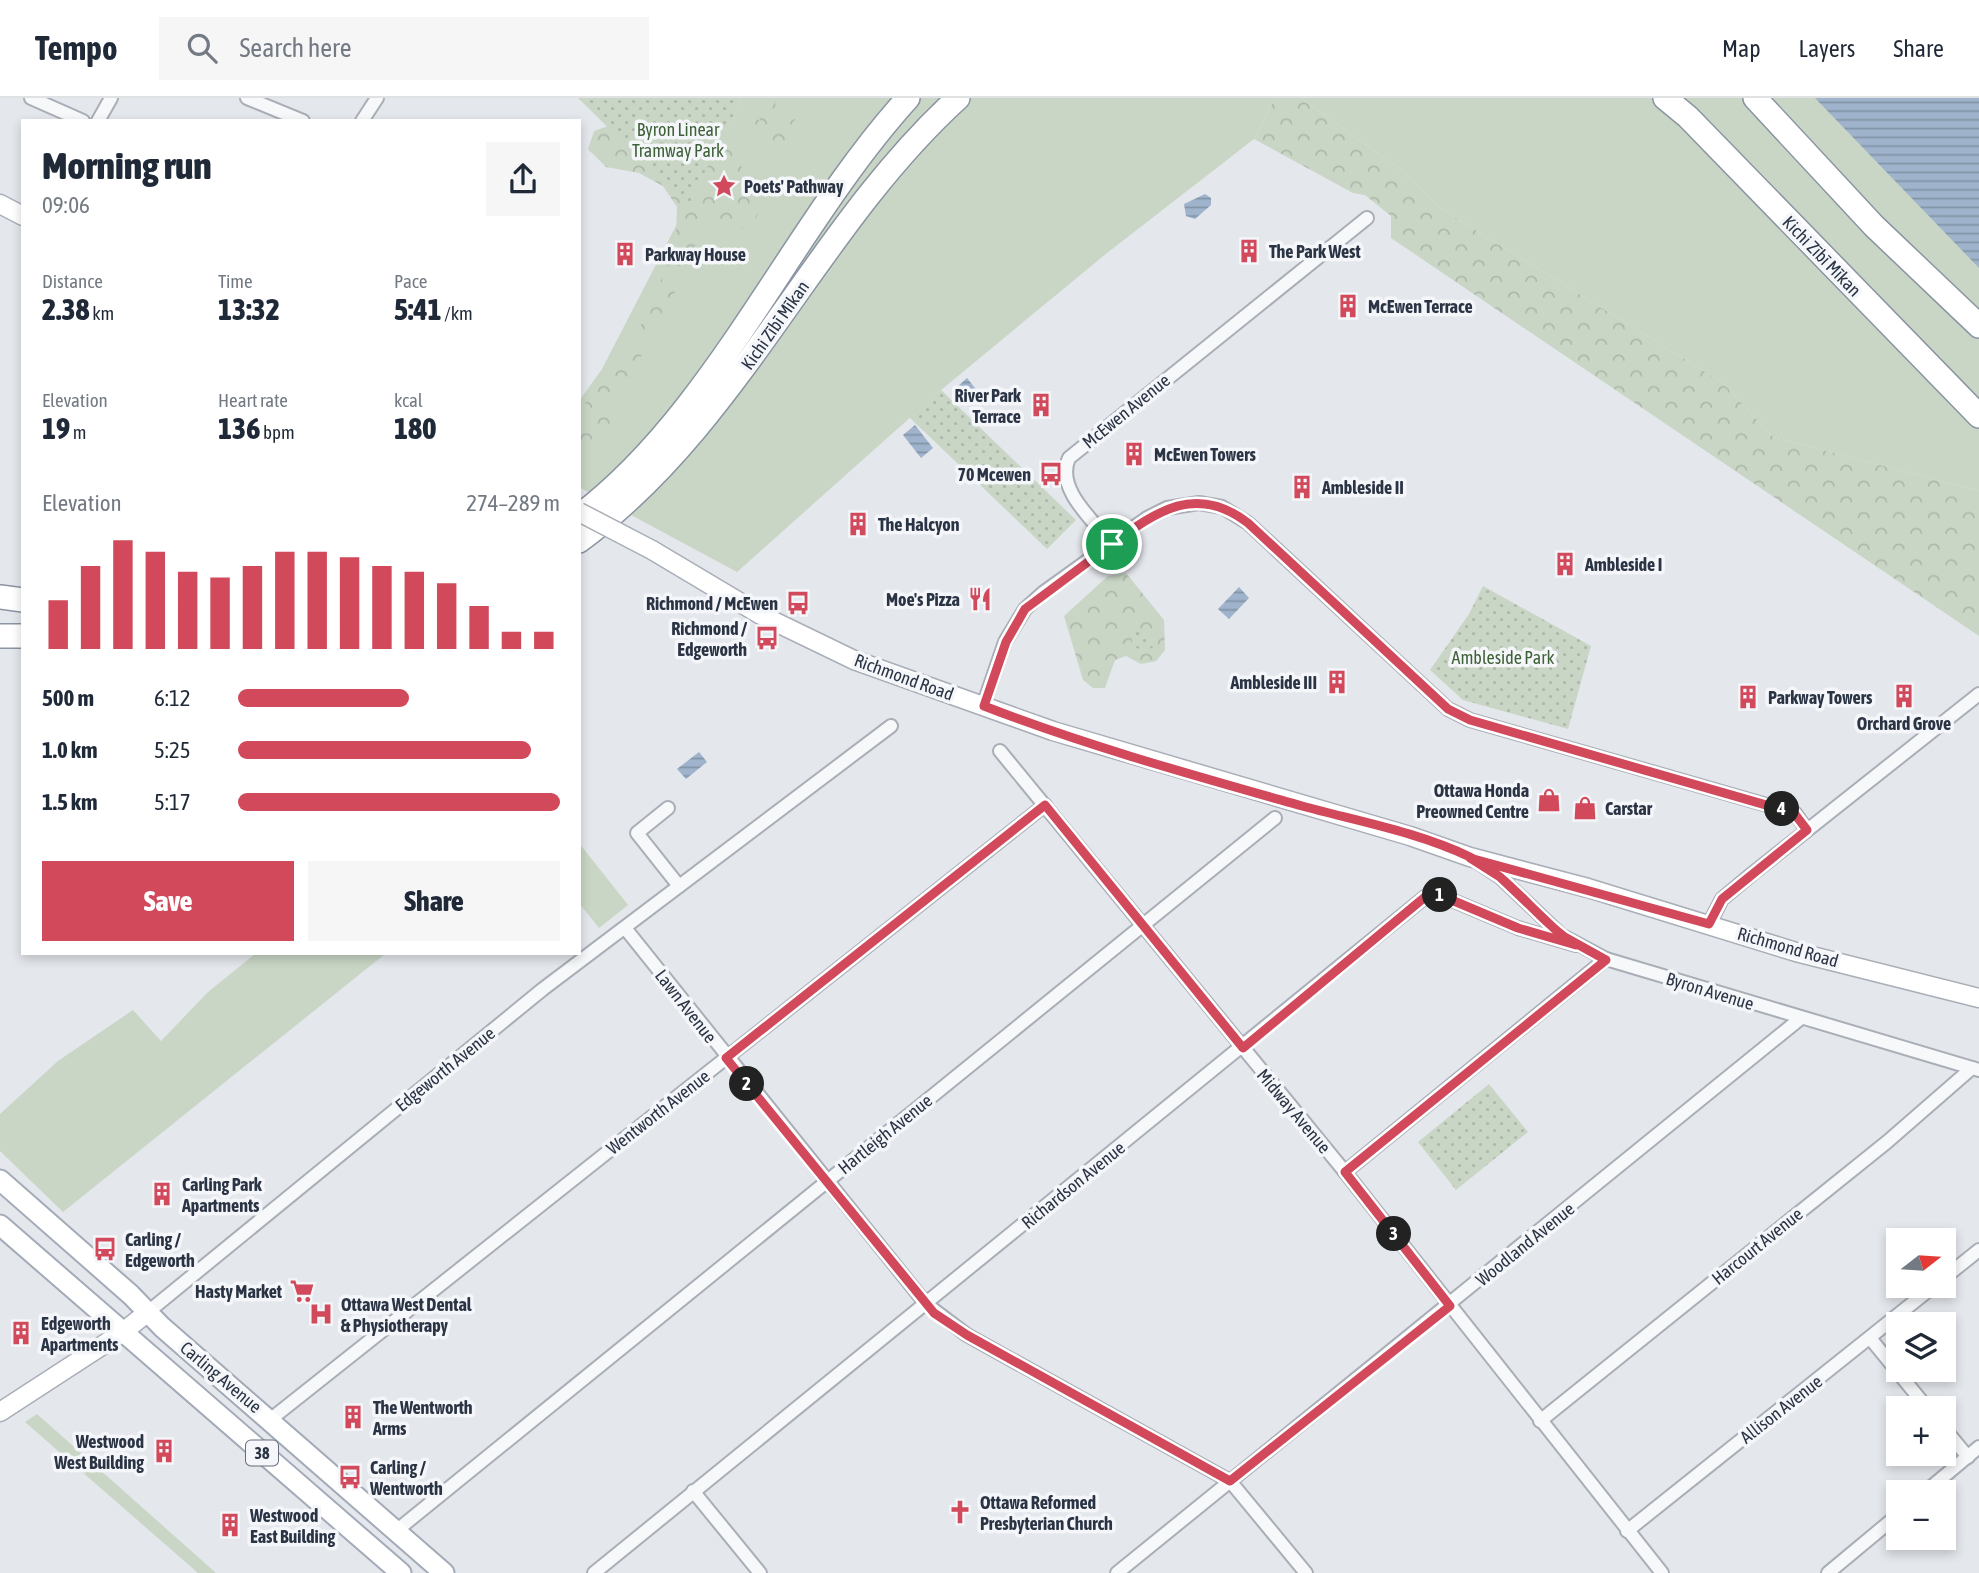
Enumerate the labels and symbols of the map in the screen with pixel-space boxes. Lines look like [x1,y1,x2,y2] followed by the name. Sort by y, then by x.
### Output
[632,119,724,161] park label: Byron Linear Tramway Park
[710,172,738,200] place icon: Poets' Pathway
[744,176,844,197] place label: Poets' Pathway
[1778,211,1866,301] street label: Kichi Zībī Mīkan
[1235,237,1263,265] building icon: The Park West
[611,240,639,268] building icon: Parkway House
[1269,241,1361,262] place label: The Park West
[645,244,746,265] place label: Parkway House
[737,277,813,373] street label: Kichi Zībī Mīkan
[1334,292,1362,320] building icon: McEwen Terrace
[1368,296,1473,317] place label: McEwen Terrace
[1078,369,1174,453] street label: McEwen Avenue
[955,385,1022,427] place label: River Park Terrace
[1027,391,1055,419] building icon: River Park Terrace
[1120,440,1148,468] building icon: McEwen Towers
[1154,444,1256,465] place label: McEwen Towers
[1037,460,1065,488] bus stop icon: 70 Mcewen
[957,464,1031,485] place label: 70 Mcewen
[1288,473,1316,501] building icon: Ambleside II
[1321,477,1404,498] place label: Ambleside II
[844,510,872,538] building icon: The Halcyon
[878,514,960,535] place label: The Halcyon
[1082,514,1142,574] pin
[1551,550,1579,578] building icon: Ambleside I
[1584,554,1662,575] place label: Ambleside I
[966,585,994,613] restaurant icon: Moe's Pizza
[784,589,812,617] bus stop icon: Richmond / McEwen
[886,589,960,610] place label: Moe's Pizza
[646,593,778,614] place label: Richmond / McEwen
[671,618,748,660] place label: Richmond / Edgeworth
[753,624,781,652] bus stop icon: Richmond / Edgeworth
[1452,647,1554,668] park label: Ambleside Park
[852,649,956,705] street label: Richmond Road
[1323,668,1351,696] building icon: Ambleside III
[1229,672,1317,693] place label: Ambleside III
[1890,682,1918,710] building icon: Orchard Grove
[1734,683,1762,711] building icon: Parkway Towers
[1768,687,1873,708] place label: Parkway Towers
[1857,713,1951,734] place label: Orchard Grove
[1416,780,1529,822] place label: Ottawa Honda Preowned Centre
[1535,786,1563,814] shop icon: Ottawa Honda Preowned Centre
[1764,792,1800,826] pin: 4
[1571,794,1599,822] shop icon: Carstar
[1605,798,1653,819] place label: Carstar
[1422,878,1458,912] pin: 1
[1735,923,1841,971] street label: Richmond Road
[651,965,721,1047] street label: Lawn Avenue
[1664,968,1756,1014] street label: Byron Avenue
[391,1022,499,1116] street label: Edgeworth Avenue
[602,1065,714,1159] street label: Wentworth Avenue
[1253,1065,1335,1157] street label: Midway Avenue
[730,1066,764,1102] pin: 2
[834,1090,936,1178] street label: Hartleigh Avenue
[1017,1137,1129,1233] street label: Richardson Avenue
[181,1174,263,1216] place label: Carling Park Apartments
[148,1180,176,1208] building icon: Carling Park Apartments
[1472,1198,1578,1290] street label: Woodland Avenue
[1707,1203,1807,1289] street label: Harcourt Avenue
[1376,1216,1412,1252] pin: 3
[1886,1228,1956,1298] north arrow
[125,1229,195,1271] place label: Carling / Edgeworth
[91,1235,119,1263] bus stop icon: Carling / Edgeworth
[288,1277,316,1305] supermarket icon: Hasty Market
[195,1281,283,1302] place label: Hasty Market
[341,1294,472,1336] place label: Ottawa West Dental & Physiotherapy
[307,1300,335,1328] hospital icon: Ottawa West Dental & Physiotherapy
[40,1313,119,1355] place label: Edgeworth Apartments
[7,1319,35,1347] building icon: Edgeworth Apartments
[176,1337,266,1417] street label: Carling Avenue
[1736,1370,1826,1448] street label: Allison Avenue
[372,1397,473,1439] place label: The Wentworth Arms
[339,1403,367,1431] building icon: The Wentworth Arms
[53,1431,144,1473] place label: Westwood West Building
[150,1437,178,1465] building icon: Westwood West Building
[246,1441,278,1466] road number: 38
[369,1457,443,1499] place label: Carling / Wentworth
[336,1463,364,1491] bus stop icon: Carling / Wentworth
[980,1492,1113,1534] place label: Ottawa Reformed Presbyterian Church
[946,1498,974,1526] church icon: Ottawa Reformed Presbyterian Church
[249,1505,335,1547] place label: Westwood East Building
[216,1511,244,1539] building icon: Westwood East Building

